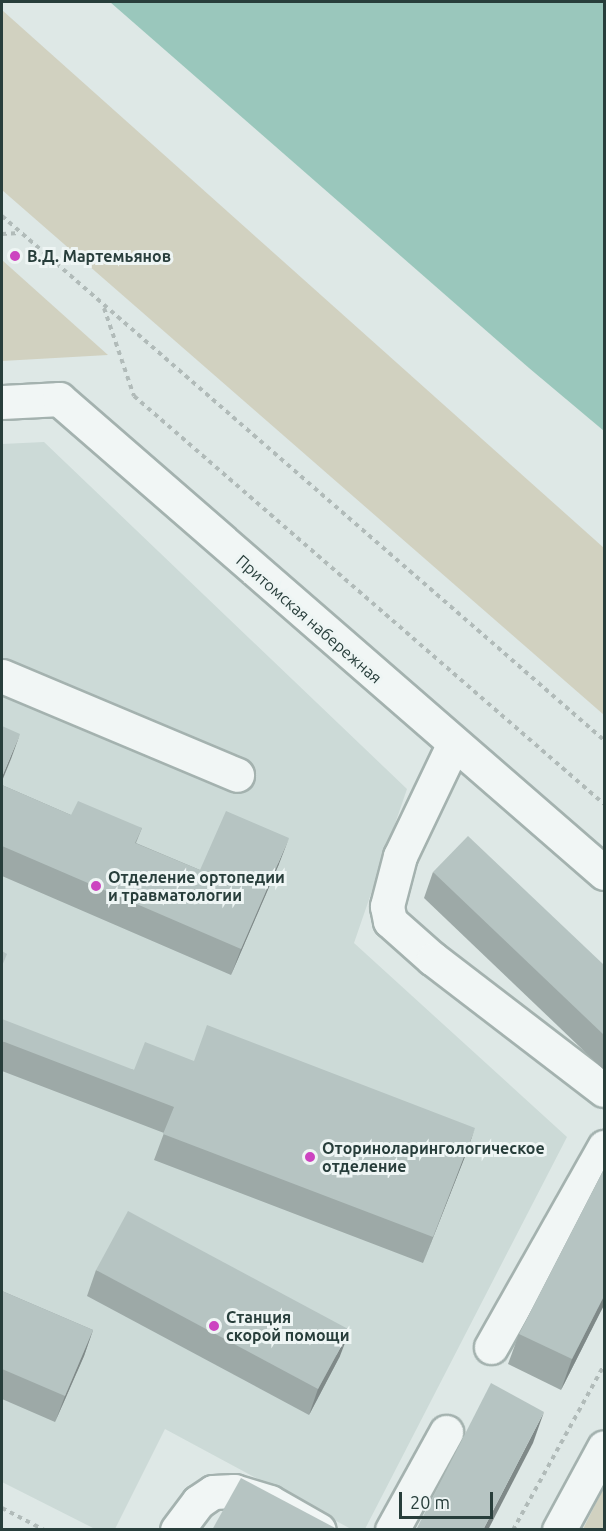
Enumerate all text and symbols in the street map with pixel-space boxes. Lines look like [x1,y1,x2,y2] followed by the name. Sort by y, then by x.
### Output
[27,246,171,266] place label: В.Д. Мартемьянов
[8,249,22,263] marker: В.Д. Мартемьянов
[232,551,386,687] street label: Притомская набережная
[108,867,285,905] place label: Отделение ортопедии и травматологии
[89,879,103,893] marker: Отделение ортопедии и травматологии
[322,1138,545,1176] place label: Оториноларингологическое отделение
[303,1150,317,1164] marker: Оториноларингологическое отделение
[226,1307,349,1345] place label: Станция скорой помощи
[207,1319,221,1333] marker: Станция скорой помощи
[402,1480,496,1518] scale bar
[410,1492,450,1512] text: 20 m

